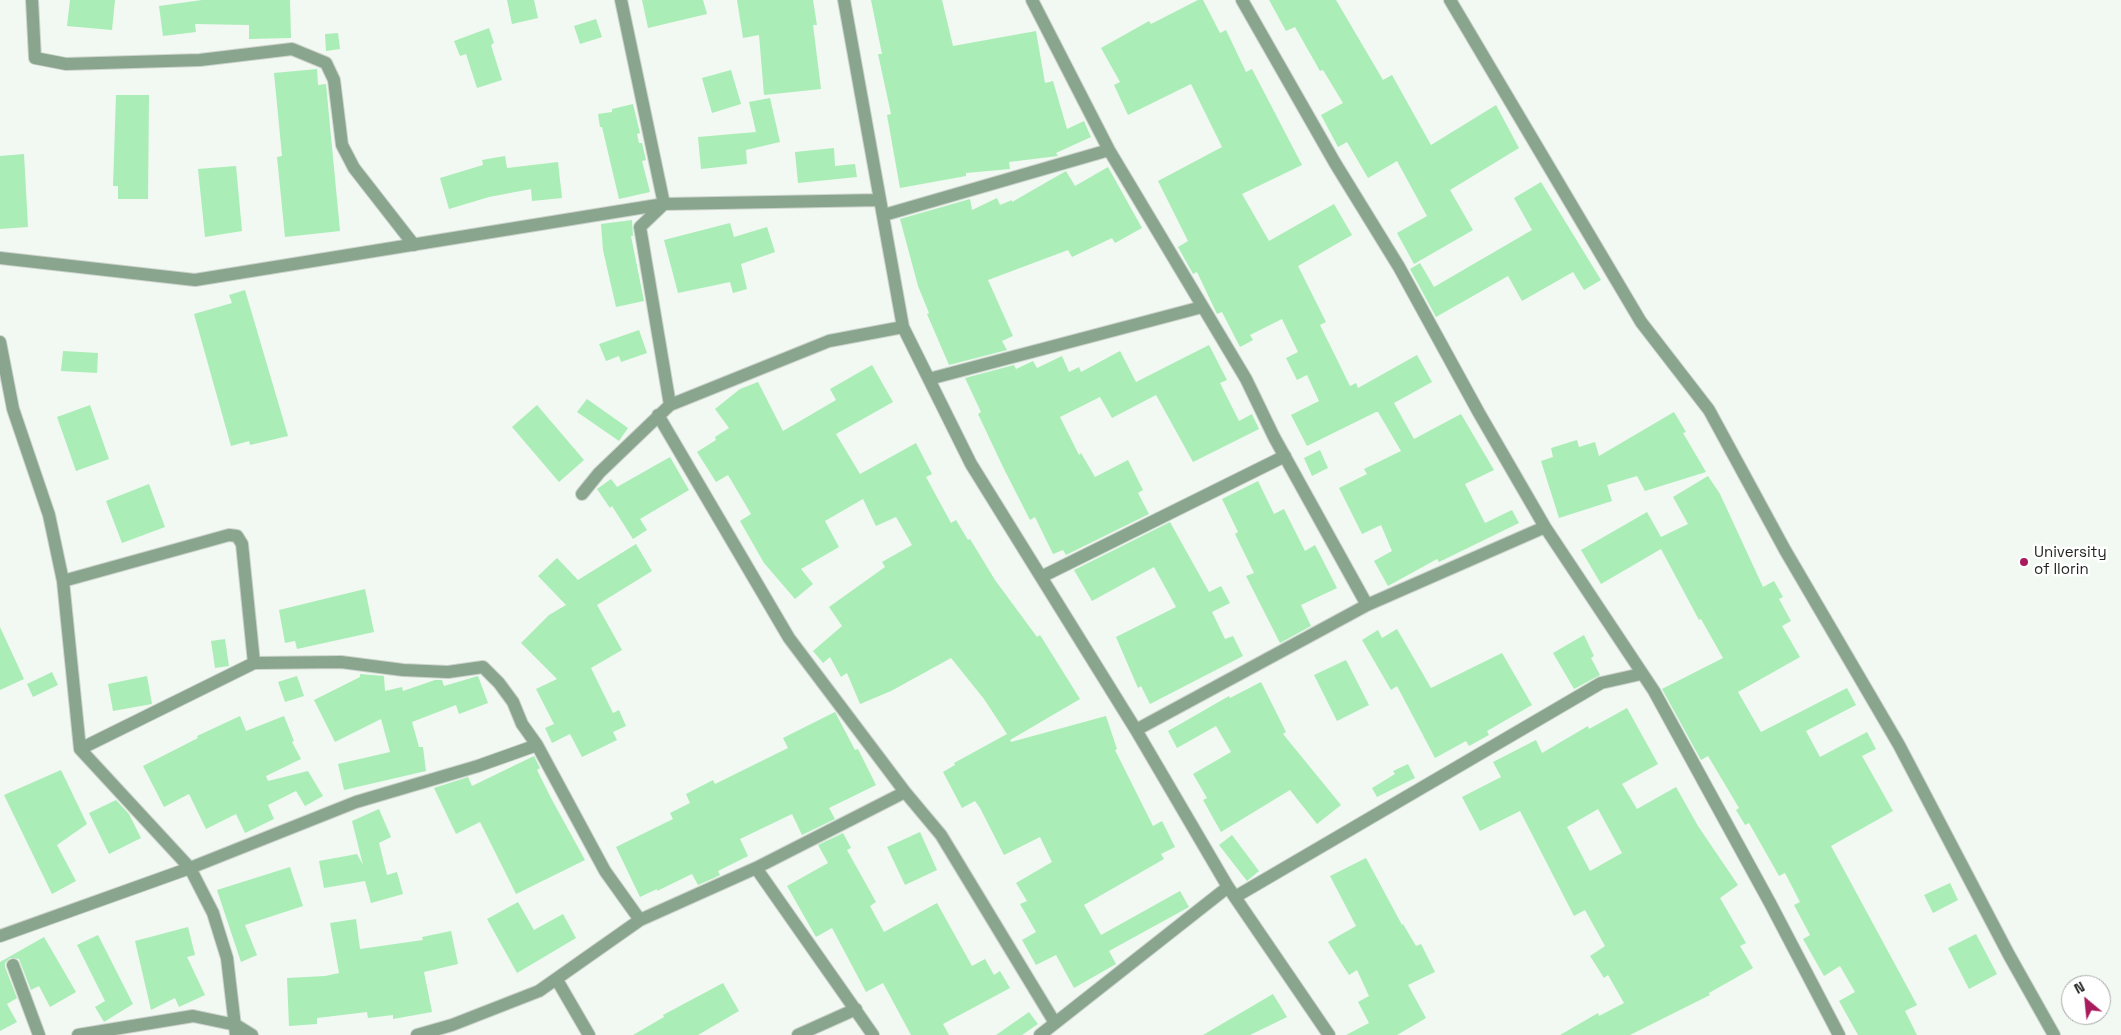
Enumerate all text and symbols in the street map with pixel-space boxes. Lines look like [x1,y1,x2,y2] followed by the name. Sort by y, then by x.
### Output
[2034,544,2107,579] place label: University of Ilorin
[2018,556,2030,568] marker: University of Ilorin
[2061,975,2111,1025] north arrow
[2071,977,2088,998] text: N

